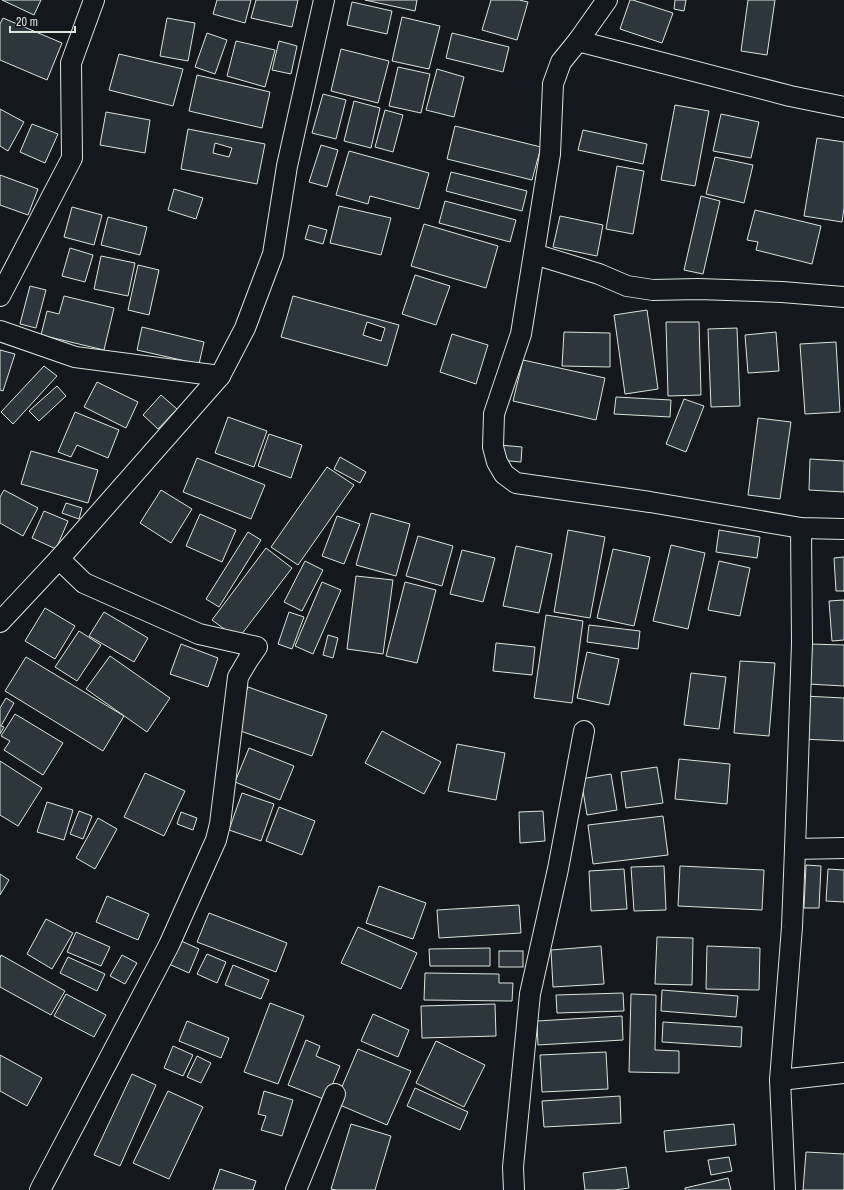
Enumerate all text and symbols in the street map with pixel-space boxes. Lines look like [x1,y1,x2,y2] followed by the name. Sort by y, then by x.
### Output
[10,8,75,34] scale bar
[16,14,38,30] text: 20 m

